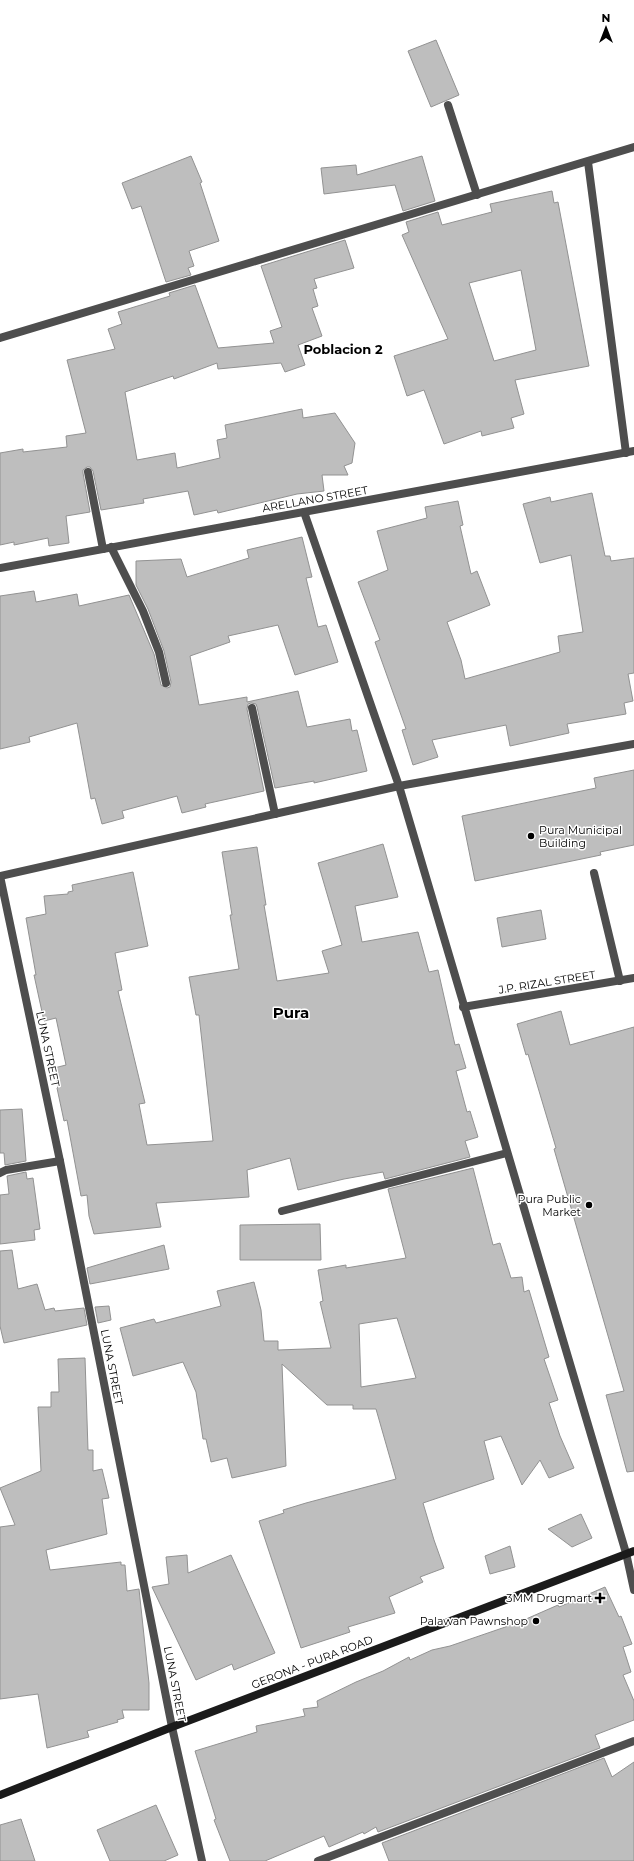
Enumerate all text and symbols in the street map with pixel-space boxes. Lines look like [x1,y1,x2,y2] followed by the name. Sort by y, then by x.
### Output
[586,8,626,48] north arrow
[602,11,610,25] text: N
[303,341,383,357] district label: Poblacion 2
[261,483,370,515] street label: ARELLANO STREET
[539,823,622,850] place label: Pura Municipal Building
[526,831,536,841] marker: Pura Municipal Building
[496,967,597,997] street label: J.P. RIZAL STREET
[273,1003,309,1022] district label: Pura
[33,1010,63,1089] street label: LUNA STREET
[518,1192,582,1219] place label: Pura Public Market
[584,1200,594,1210] marker: Pura Public Market
[98,1328,126,1407] street label: LUNA STREET
[506,1591,593,1605] place label: 3MM Drugmart
[595,1593,605,1603] marker: 3MM Drugmart
[420,1614,528,1628] place label: Palawan Pawnshop
[531,1616,541,1626] marker: Palawan Pawnshop
[249,1632,375,1692] street label: GERONA - PURA ROAD
[161,1645,189,1724] street label: LUNA STREET

